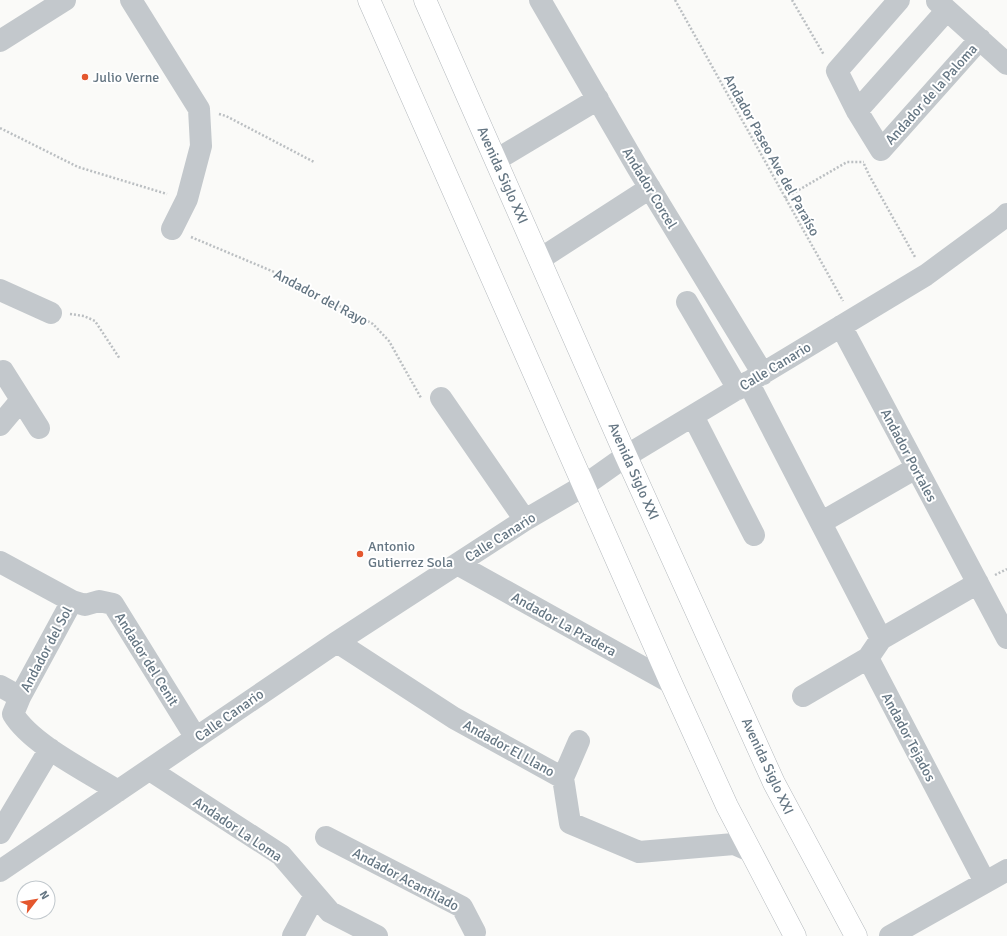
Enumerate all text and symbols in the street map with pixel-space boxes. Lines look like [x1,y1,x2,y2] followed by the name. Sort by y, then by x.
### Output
[882,40,981,148] street label: Andador de la Paloma
[93,69,159,86] place label: Julio Verne
[720,71,823,239] street label: Andador Paseo Ave del Paraíso
[80,72,90,82] marker: Julio Verne
[474,124,532,226] street label: Avenida Siglo XXI
[619,145,680,232] street label: Andador Corcel
[271,266,371,329] street label: Andador del Rayo
[737,339,814,394] street label: Calle Canario
[877,406,940,505] street label: Andador Portales
[605,420,663,522] street label: Avenida Siglo XXI
[462,509,539,566] street label: Calle Canario
[368,538,453,571] place label: Antonio Gutierrez Sola
[355,549,365,559] marker: Antonio Gutierrez Sola
[508,589,619,660] street label: Andador La Pradera
[17,604,76,695] street label: Andador del Sol
[111,609,182,709] street label: Andador del Cenit
[192,685,267,745] street label: Calle Canario
[878,690,939,785] street label: Andador Tejados
[738,715,797,817] street label: Avenida Siglo XXI
[460,716,557,781] street label: Andador El Llano
[190,793,285,865] street label: Andador La Loma
[350,844,462,915] street label: Andador Acantilado
[16,880,56,920] north arrow
[37,888,52,902] text: N

